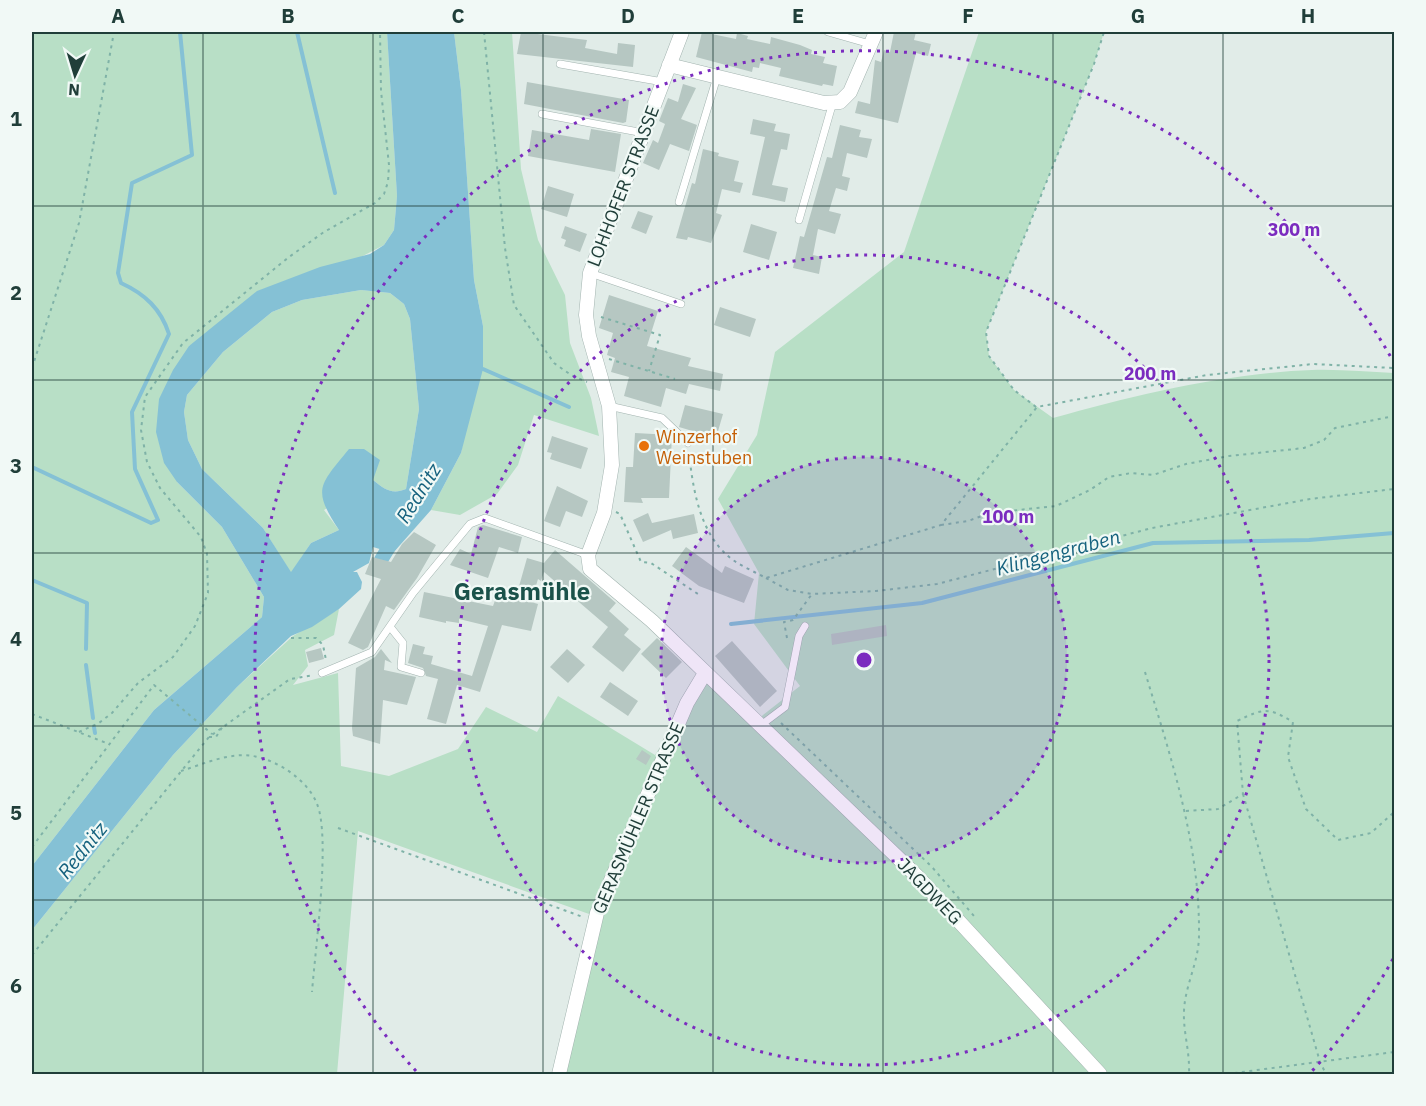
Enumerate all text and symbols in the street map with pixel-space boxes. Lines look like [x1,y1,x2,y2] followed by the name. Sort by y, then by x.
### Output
[111,2,125,29] text: A
[281,2,295,29] text: B
[451,2,465,29] text: C
[621,2,635,29] text: D
[792,2,804,29] text: E
[962,2,974,29] text: F
[1131,2,1145,29] text: G
[1301,2,1315,29] text: H
[45,45,105,105] north arrow
[67,80,80,100] text: N
[582,102,664,270] street label: LOHHOFER STRASSE
[10,105,22,132] text: 1
[1268,218,1320,241] text: 300 m
[10,279,22,306] text: 2
[1124,362,1176,385] text: 200 m
[656,425,752,469] place label: Winzerhof Weinstuben
[637,439,651,453] marker: Winzerhof Weinstuben
[10,452,22,479] text: 3
[389,457,447,528] water label: Rednitz
[982,505,1034,528] text: 100 m
[993,522,1123,582] water label: Klingengraben
[454,575,590,607] district label: Gerasmühle
[10,625,22,652] text: 4
[854,650,874,670] centre of rings
[587,719,689,917] street label: GERASMÜHLER STRASSE
[10,799,22,826] text: 5
[51,815,114,884] water label: Rednitz
[893,853,967,929] street label: JAGDWEG
[10,972,22,999] text: 6

